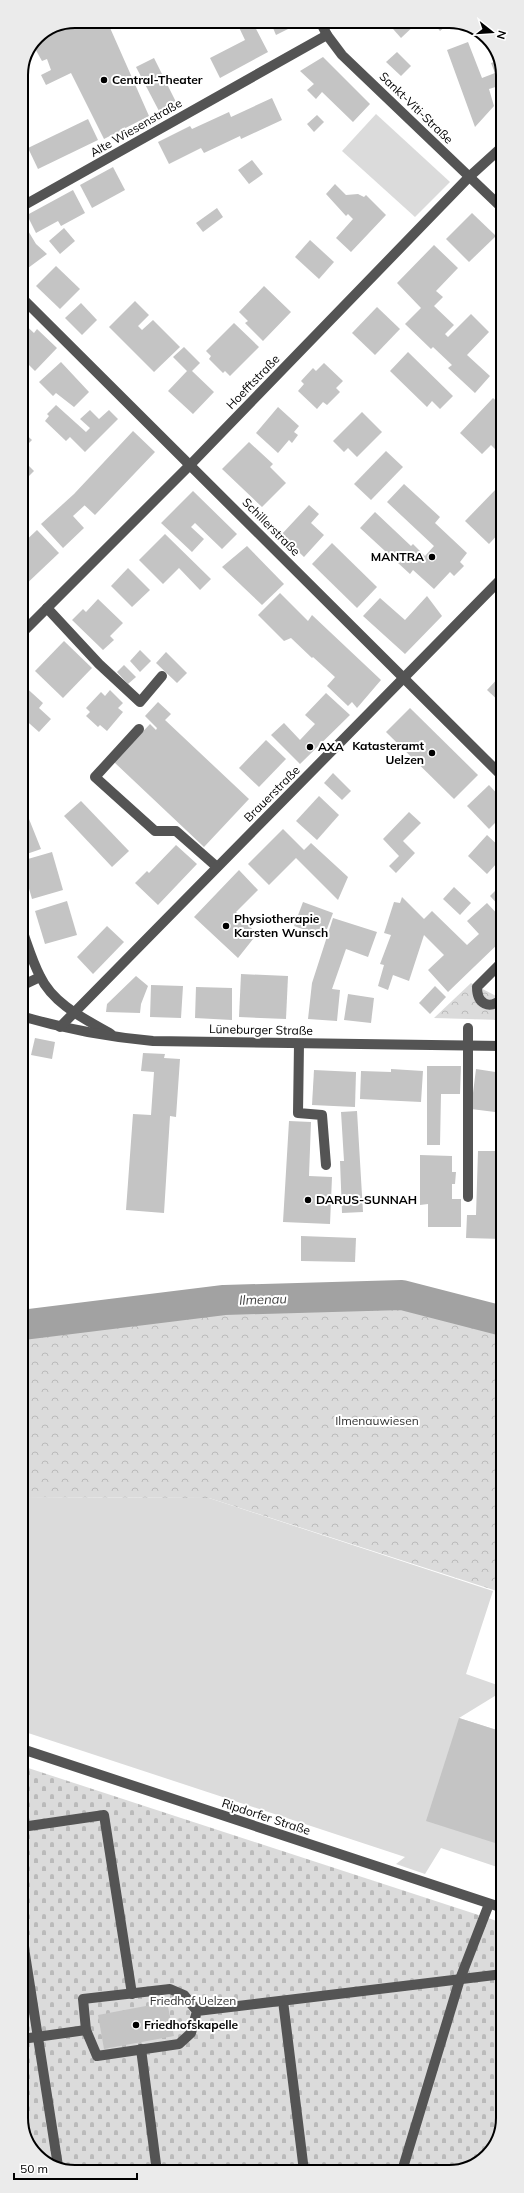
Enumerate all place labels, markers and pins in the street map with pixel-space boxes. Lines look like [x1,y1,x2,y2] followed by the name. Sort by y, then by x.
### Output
[112,72,203,87] place label: Central-Theater
[99,75,109,85] marker: Central-Theater
[371,549,424,564] place label: MANTRA
[427,552,437,562] marker: MANTRA
[352,738,424,767] place label: Katasteramt Uelzen
[318,739,344,754] place label: AXA
[305,742,315,752] marker: AXA
[427,748,437,758] marker: Katasteramt Uelzen
[234,911,328,940] place label: Physiotherapie Karsten Wunsch
[221,921,231,931] marker: Physiotherapie Karsten Wunsch
[316,1192,417,1207] place label: DARUS-SUNNAH
[303,1195,313,1205] marker: DARUS-SUNNAH
[144,2017,239,2032] place label: Friedhofskapelle
[131,2020,141,2030] marker: Friedhofskapelle

